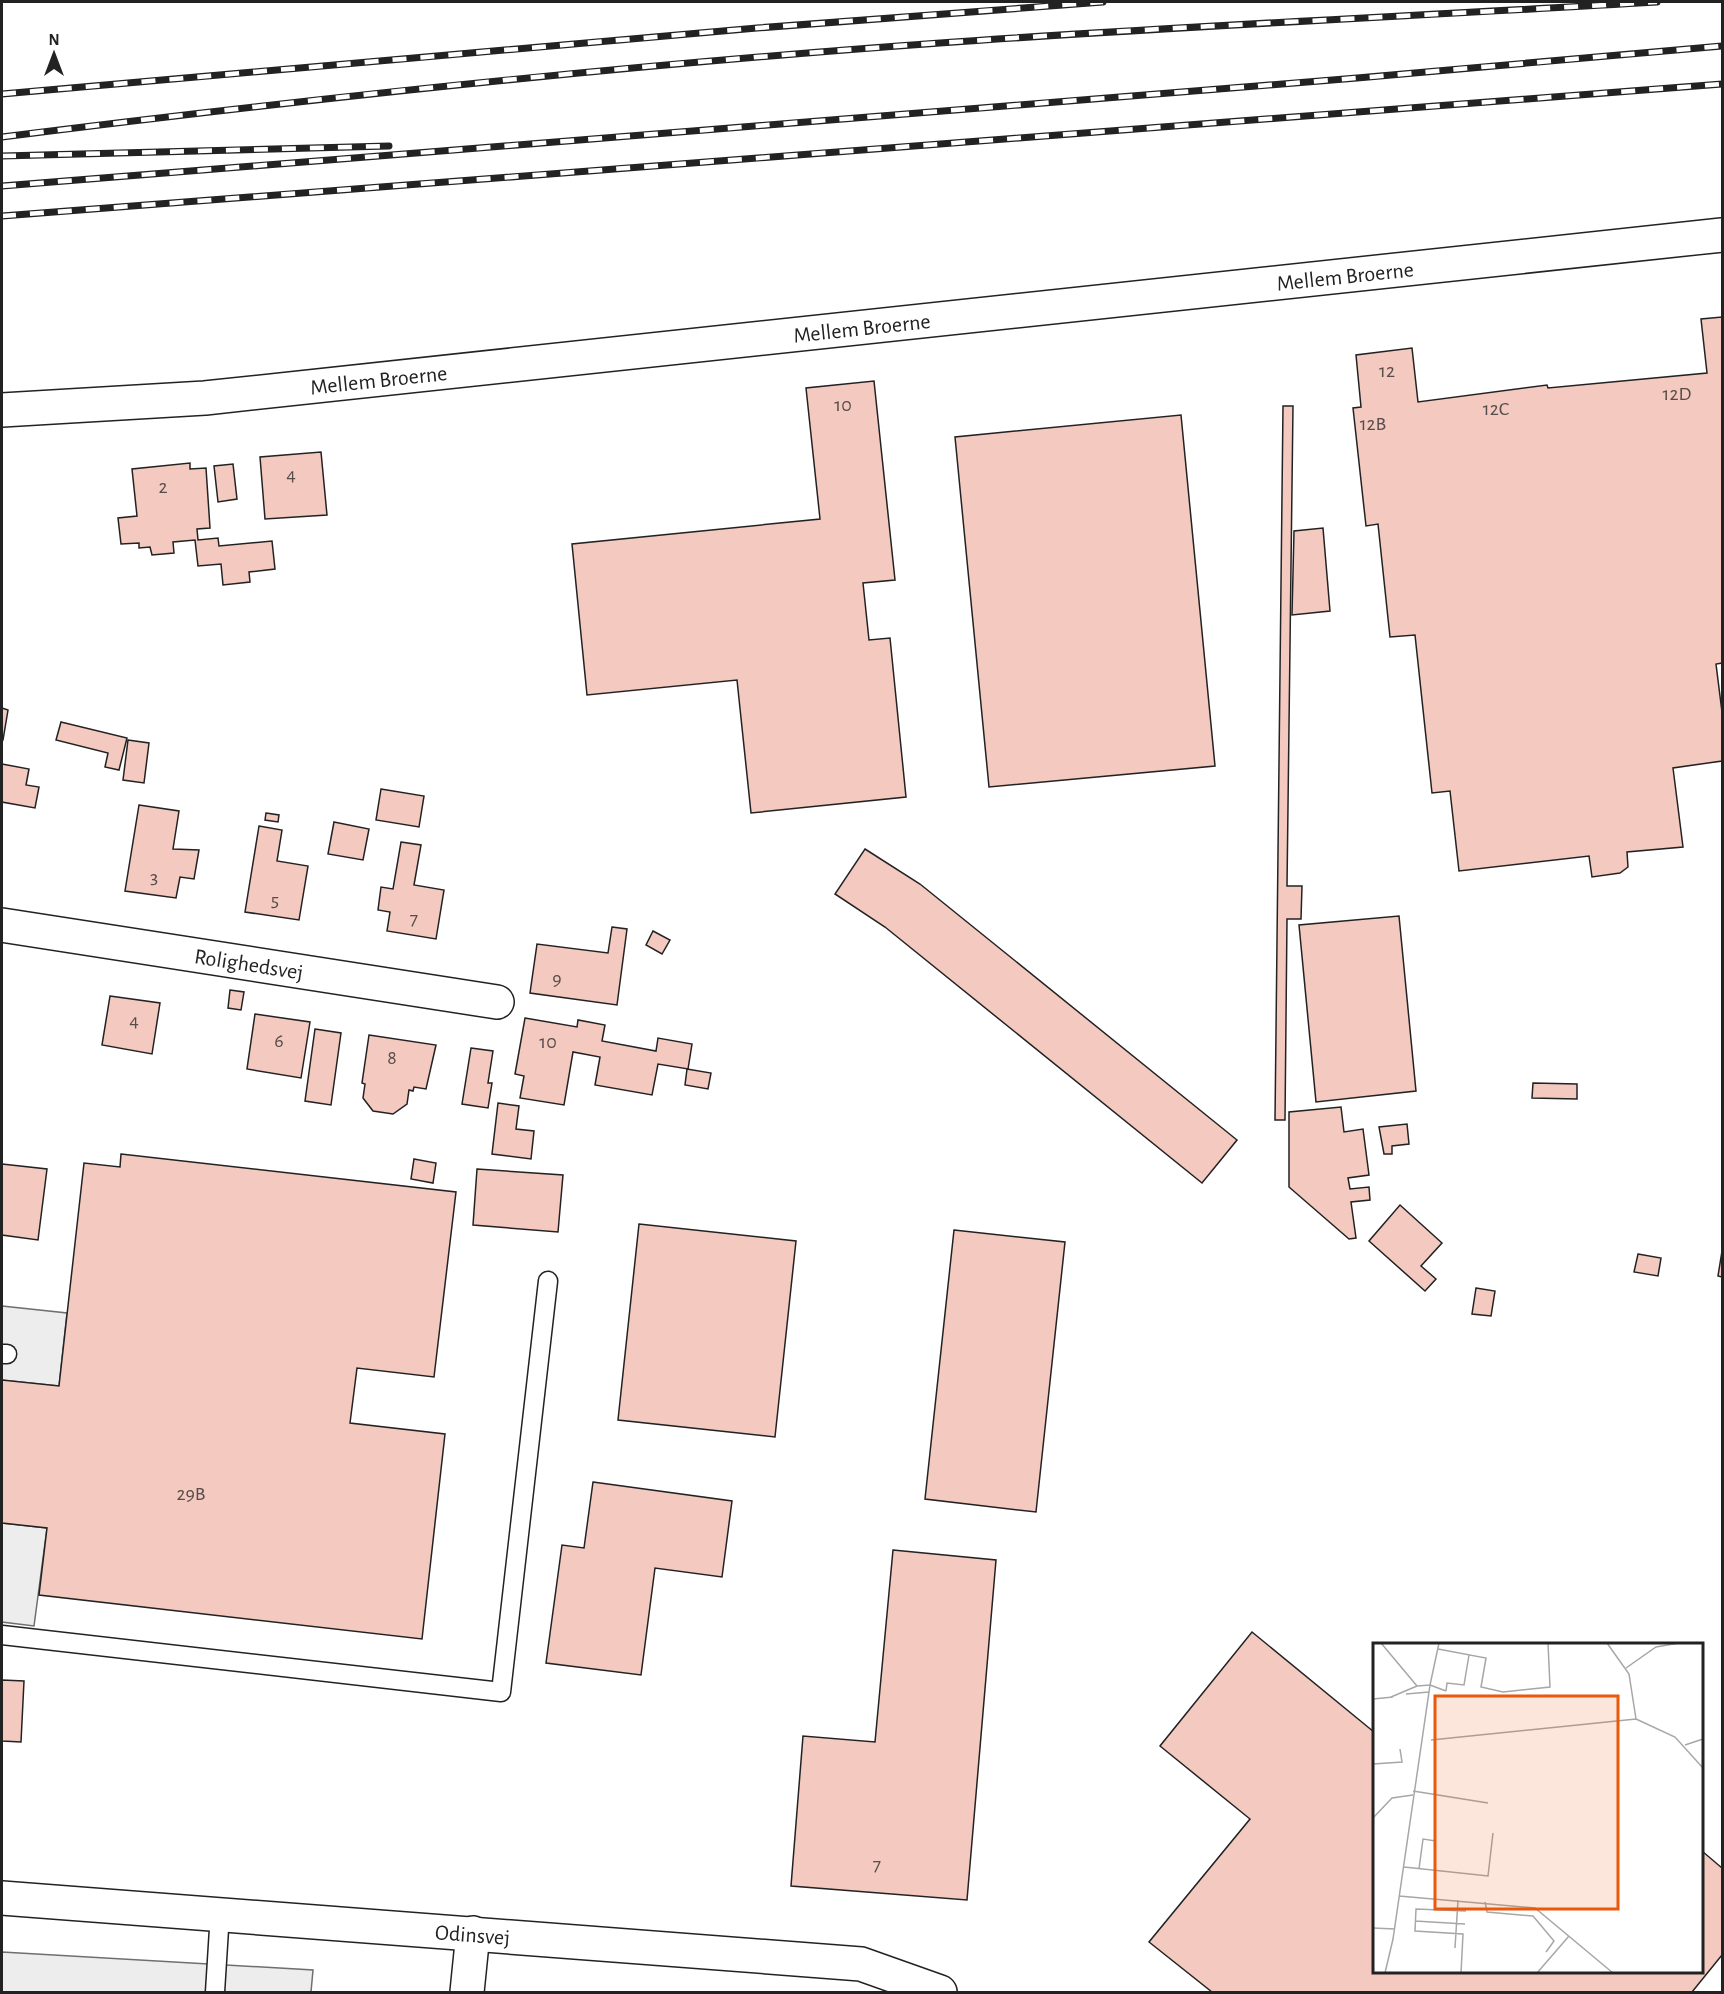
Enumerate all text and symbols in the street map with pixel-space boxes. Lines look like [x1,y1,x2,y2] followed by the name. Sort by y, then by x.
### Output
[24,24,84,84] north arrow
[48,32,60,48] text: N
[1276,258,1415,295] street label: Mellem Broerne
[792,310,932,347] street label: Mellem Broerne
[1379,361,1395,381] house number: 12
[309,362,448,399] street label: Mellem Broerne
[1663,384,1692,404] house number: 12D
[834,395,852,415] house number: 10
[1483,399,1509,419] house number: 12C
[1360,414,1386,434] house number: 12B
[286,465,296,485] house number: 4
[158,477,168,497] house number: 2
[150,867,158,887] house number: 3
[271,890,279,910] house number: 5
[410,909,418,929] house number: 7
[193,945,305,984] street label: Rolighedsvej
[552,969,562,989] house number: 9
[129,1011,139,1031] house number: 4
[274,1031,284,1051] house number: 6
[539,1032,557,1052] house number: 10
[387,1048,397,1068] house number: 8
[176,1484,206,1504] house number: 29B
[1373,1643,1703,1973] inset map
[873,1855,881,1875] house number: 7
[434,1921,511,1949] street label: Odinsvej

